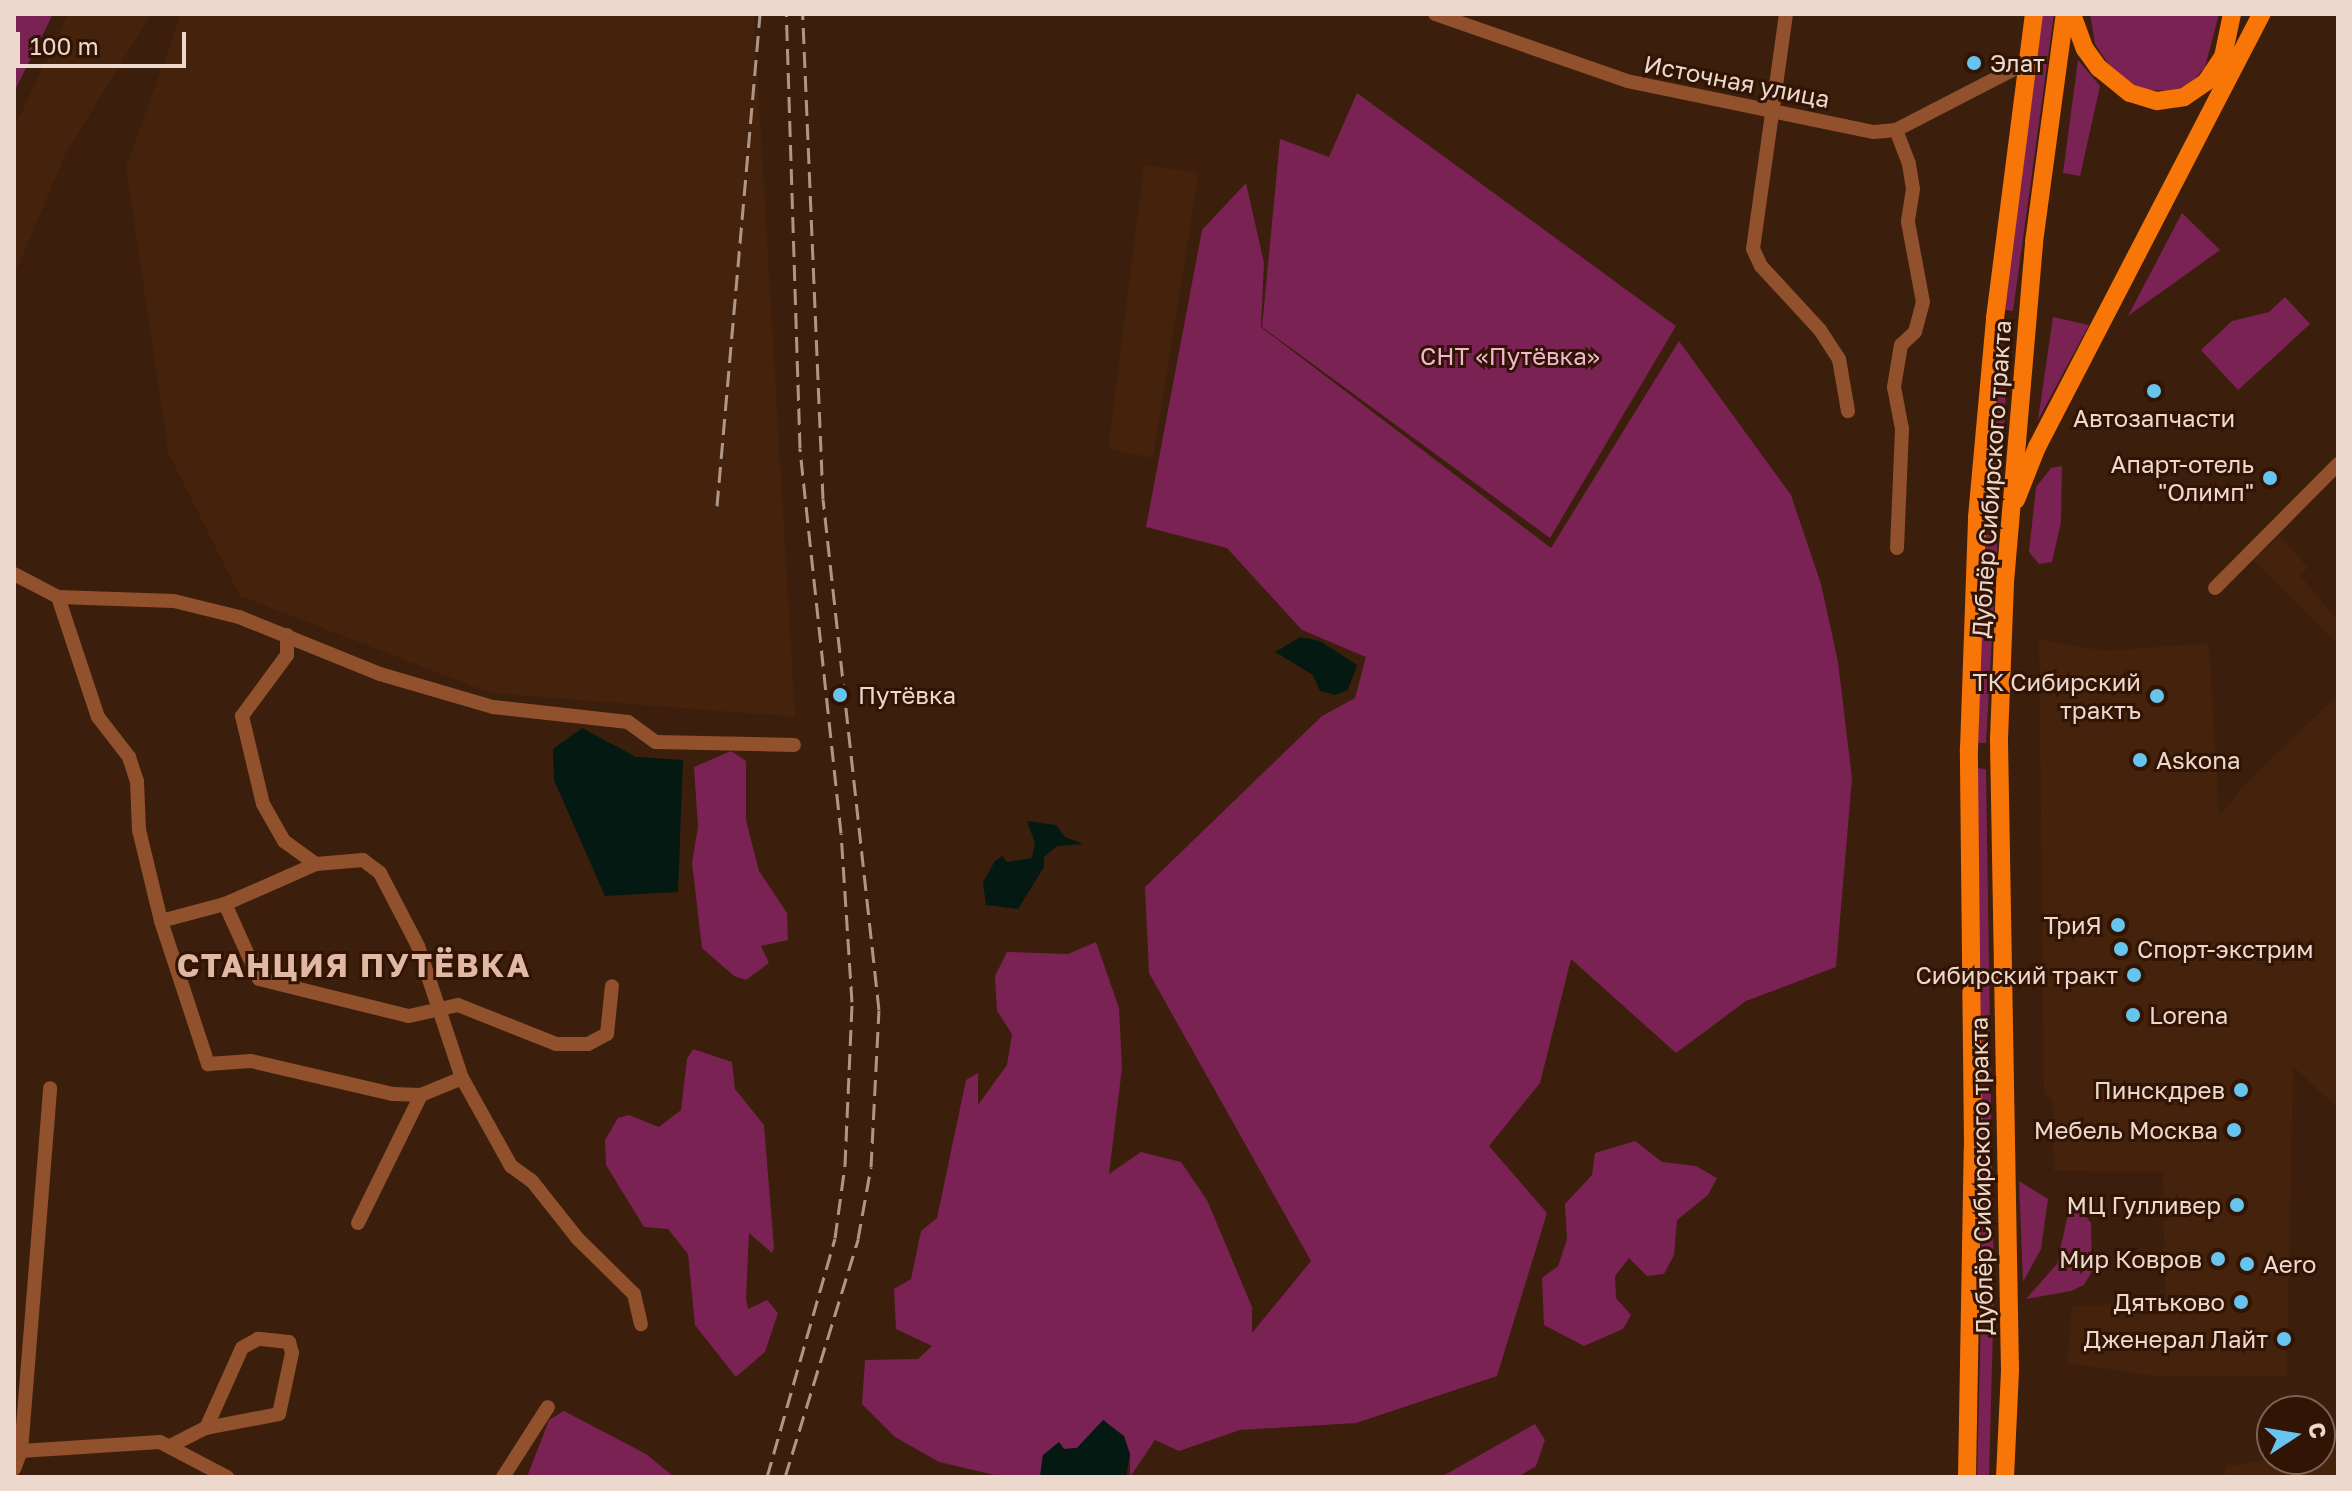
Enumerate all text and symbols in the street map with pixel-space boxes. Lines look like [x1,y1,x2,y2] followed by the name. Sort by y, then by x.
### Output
[20,16,190,66] scale bar
[30,31,99,60] text: 100 m
[1642,49,1832,113] street label: Источная улица
[1990,49,2045,77] place label: Элат
[1965,54,1983,72] marker: Элат
[1966,319,2016,639] street label: Дублёр Сибирского тракта
[1420,342,1600,370] park label: СНТ «Путёвка»
[2145,382,2163,400] marker: Автозапчасти
[2073,404,2235,432] place label: Автозапчасти
[2110,450,2254,506] place label: Апарт-отель "Олимп"
[2261,469,2279,487] marker: Апарт-отель "Олимп"
[1973,668,2141,724] place label: ТК Сибирский трактъ
[858,681,956,709] place label: Путёвка
[829,684,851,706] marker: Путёвка
[2148,687,2166,705] marker: ТК Сибирский трактъ
[2156,746,2240,774] place label: Askona
[2131,751,2149,769] marker: Askona
[2043,911,2102,939] place label: ТриЯ
[2109,916,2127,934] marker: ТриЯ
[2137,935,2314,963] place label: Спорт-экстрим
[2112,940,2130,958] marker: Спорт-экстрим
[177,946,531,984] district label: СТАНЦИЯ ПУТЁВКА
[1916,961,2118,989] place label: Сибирский тракт
[2125,966,2143,984] marker: Сибирский тракт
[2149,1001,2228,1029] place label: Lorena
[2124,1006,2142,1024] marker: Lorena
[1964,1016,1998,1336] street label: Дублёр Сибирского тракта
[2094,1076,2225,1104] place label: Пинскдрев
[2232,1081,2250,1099] marker: Пинскдрев
[2034,1116,2218,1144] place label: Мебель Москва
[2225,1121,2243,1139] marker: Мебель Москва
[2067,1191,2221,1219] place label: МЦ Гулливер
[2228,1196,2246,1214] marker: МЦ Гулливер
[2059,1245,2202,1273] place label: Мир Ковров
[2209,1250,2227,1268] marker: Мир Ковров
[2263,1250,2316,1278] place label: Aero
[2238,1255,2256,1273] marker: Aero
[2114,1288,2225,1316] place label: Дятьково
[2232,1293,2250,1311] marker: Дятьково
[2084,1325,2268,1353] place label: Дженерал Лайт
[2275,1330,2293,1348] marker: Дженерал Лайт
[2256,1395,2336,1475] north arrow
[2303,1420,2333,1441] text: С

